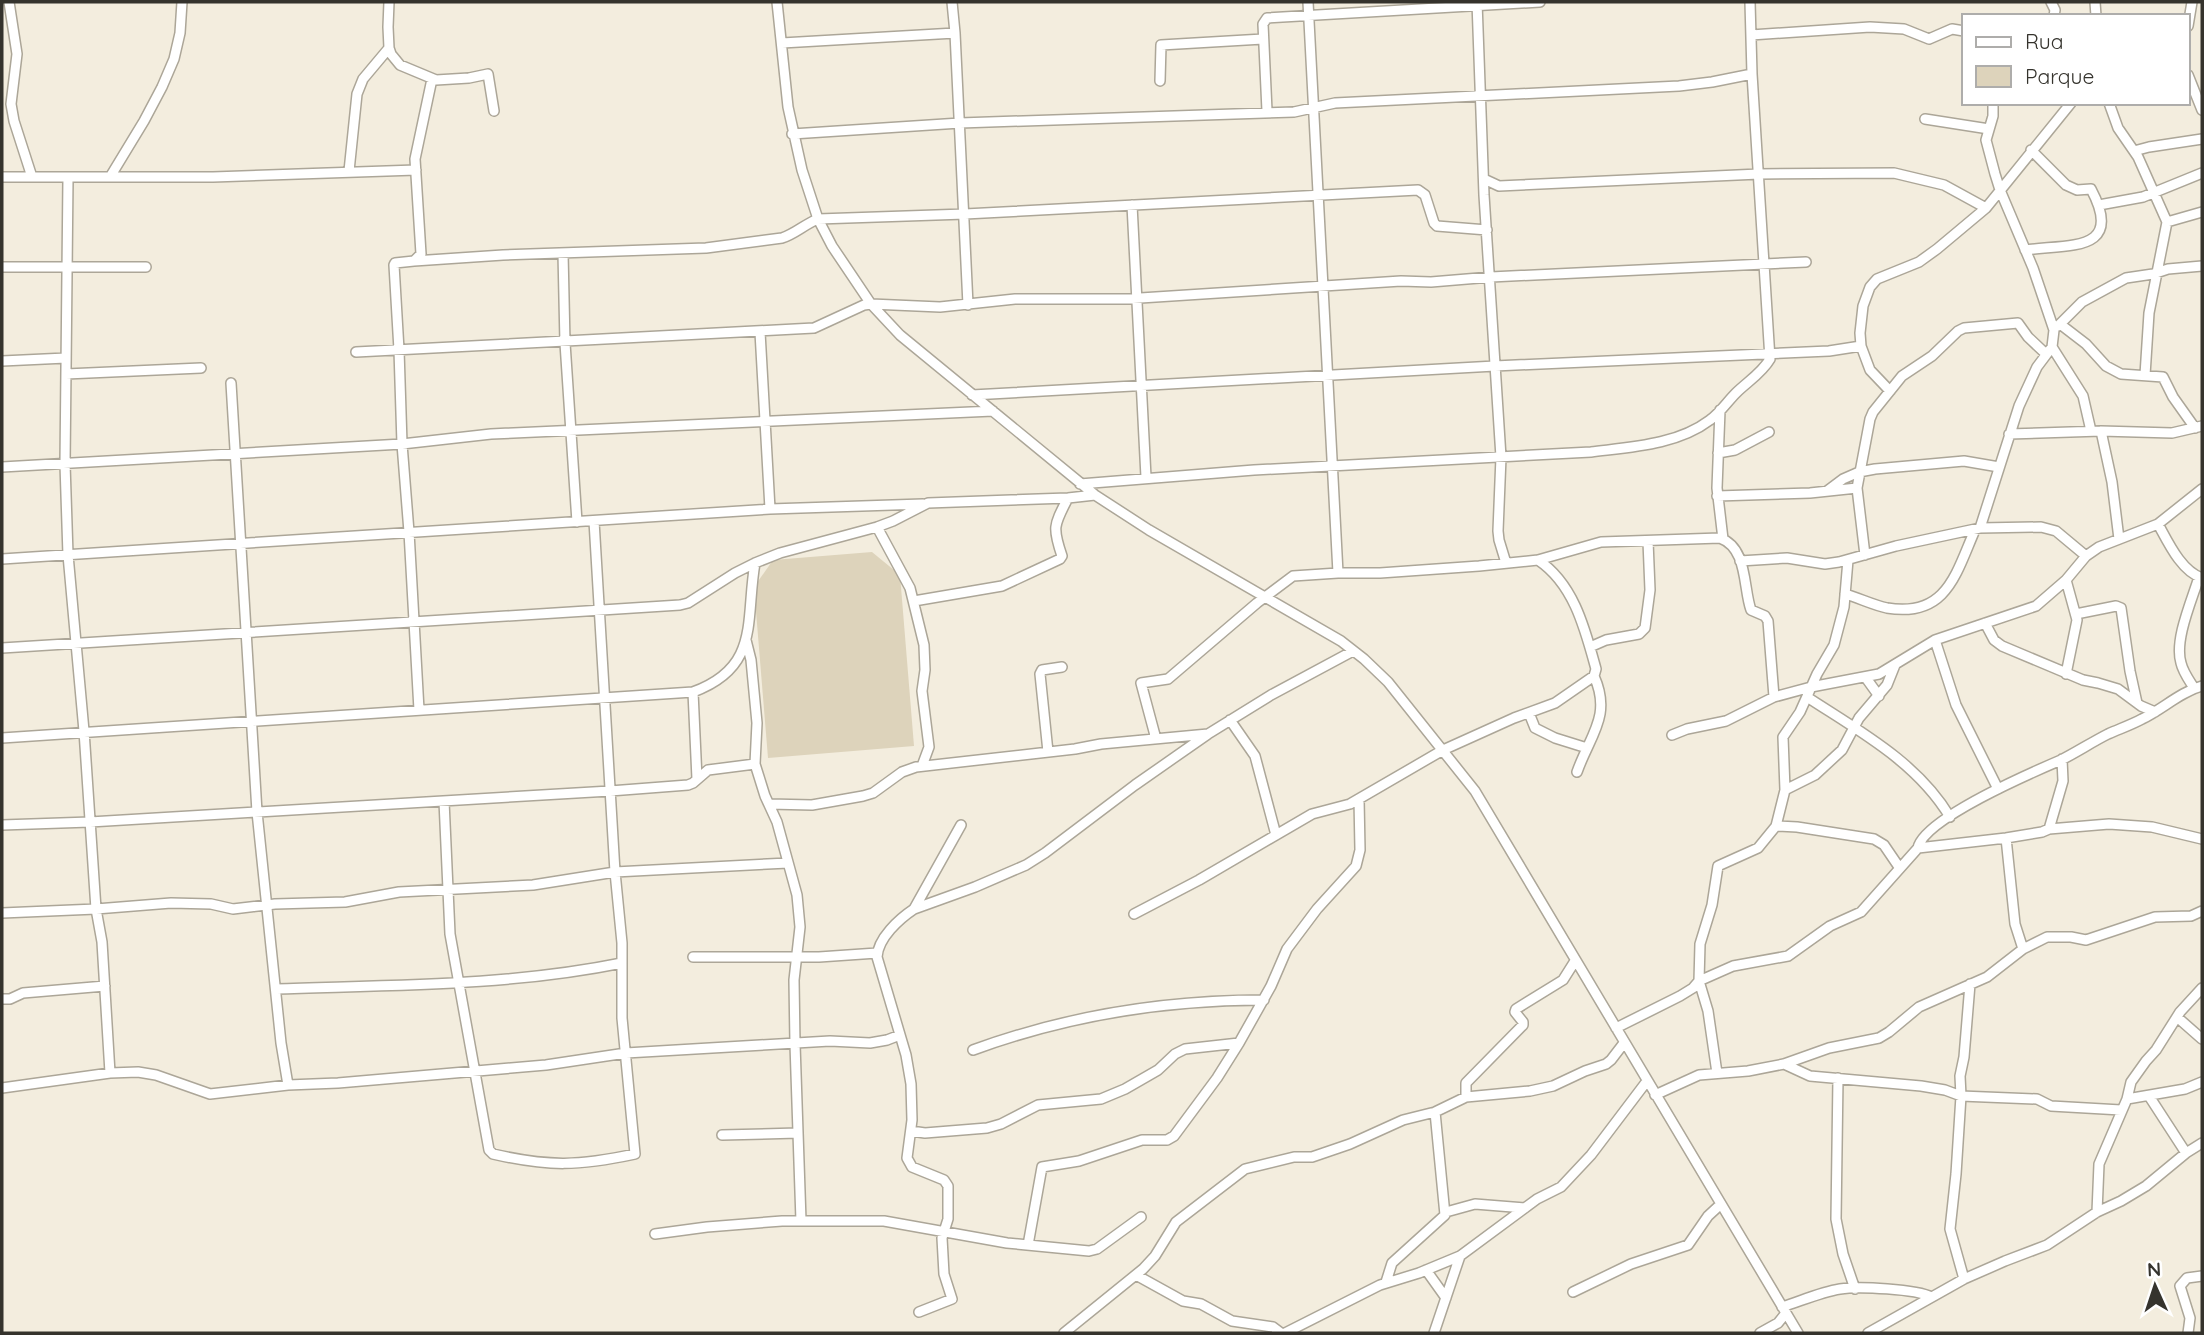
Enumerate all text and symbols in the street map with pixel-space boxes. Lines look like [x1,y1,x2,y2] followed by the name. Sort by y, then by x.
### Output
[1962,14,2190,105] legend
[2025,28,2064,54] text: Rua
[2025,63,2094,89] text: Parque
[2120,1251,2190,1321] north arrow
[2147,1257,2162,1281] text: N

